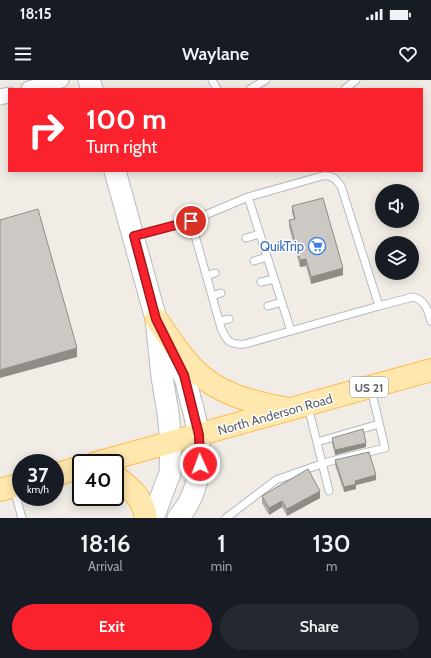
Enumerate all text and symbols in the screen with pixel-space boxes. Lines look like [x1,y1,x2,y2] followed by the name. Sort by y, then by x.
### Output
[20,5,52,23] text: 18:15
[12,43,34,65] icon: menu
[182,43,249,65] text: Waylane
[397,43,419,65] icon: heart
[86,102,167,136] text: 100 m
[20,104,72,156] icon: right
[86,136,157,158] text: Turn right
[375,184,419,280] map controls
[375,184,419,228] button: sound
[174,204,208,238] pin
[180,210,202,232] icon: arrive
[307,236,327,256] supermarket icon: QuikTrip
[375,236,419,280] button: layers
[260,238,304,254] place label: QuikTrip
[350,377,388,397] road number: US 21
[216,390,334,438] street label: North Anderson Road
[179,443,221,485] position arrow
[72,454,124,506] speed limit sign: 40
[28,463,48,487] text: 37
[27,483,49,496] text: km/h
[80,529,130,558] text: 18:16
[217,529,226,558] text: 1
[312,529,351,558] text: 130
[88,558,123,574] text: Arrival
[211,558,232,574] text: min
[326,558,337,574] text: m
[12,604,212,650] button: Exit
[220,604,419,650] button: Share

